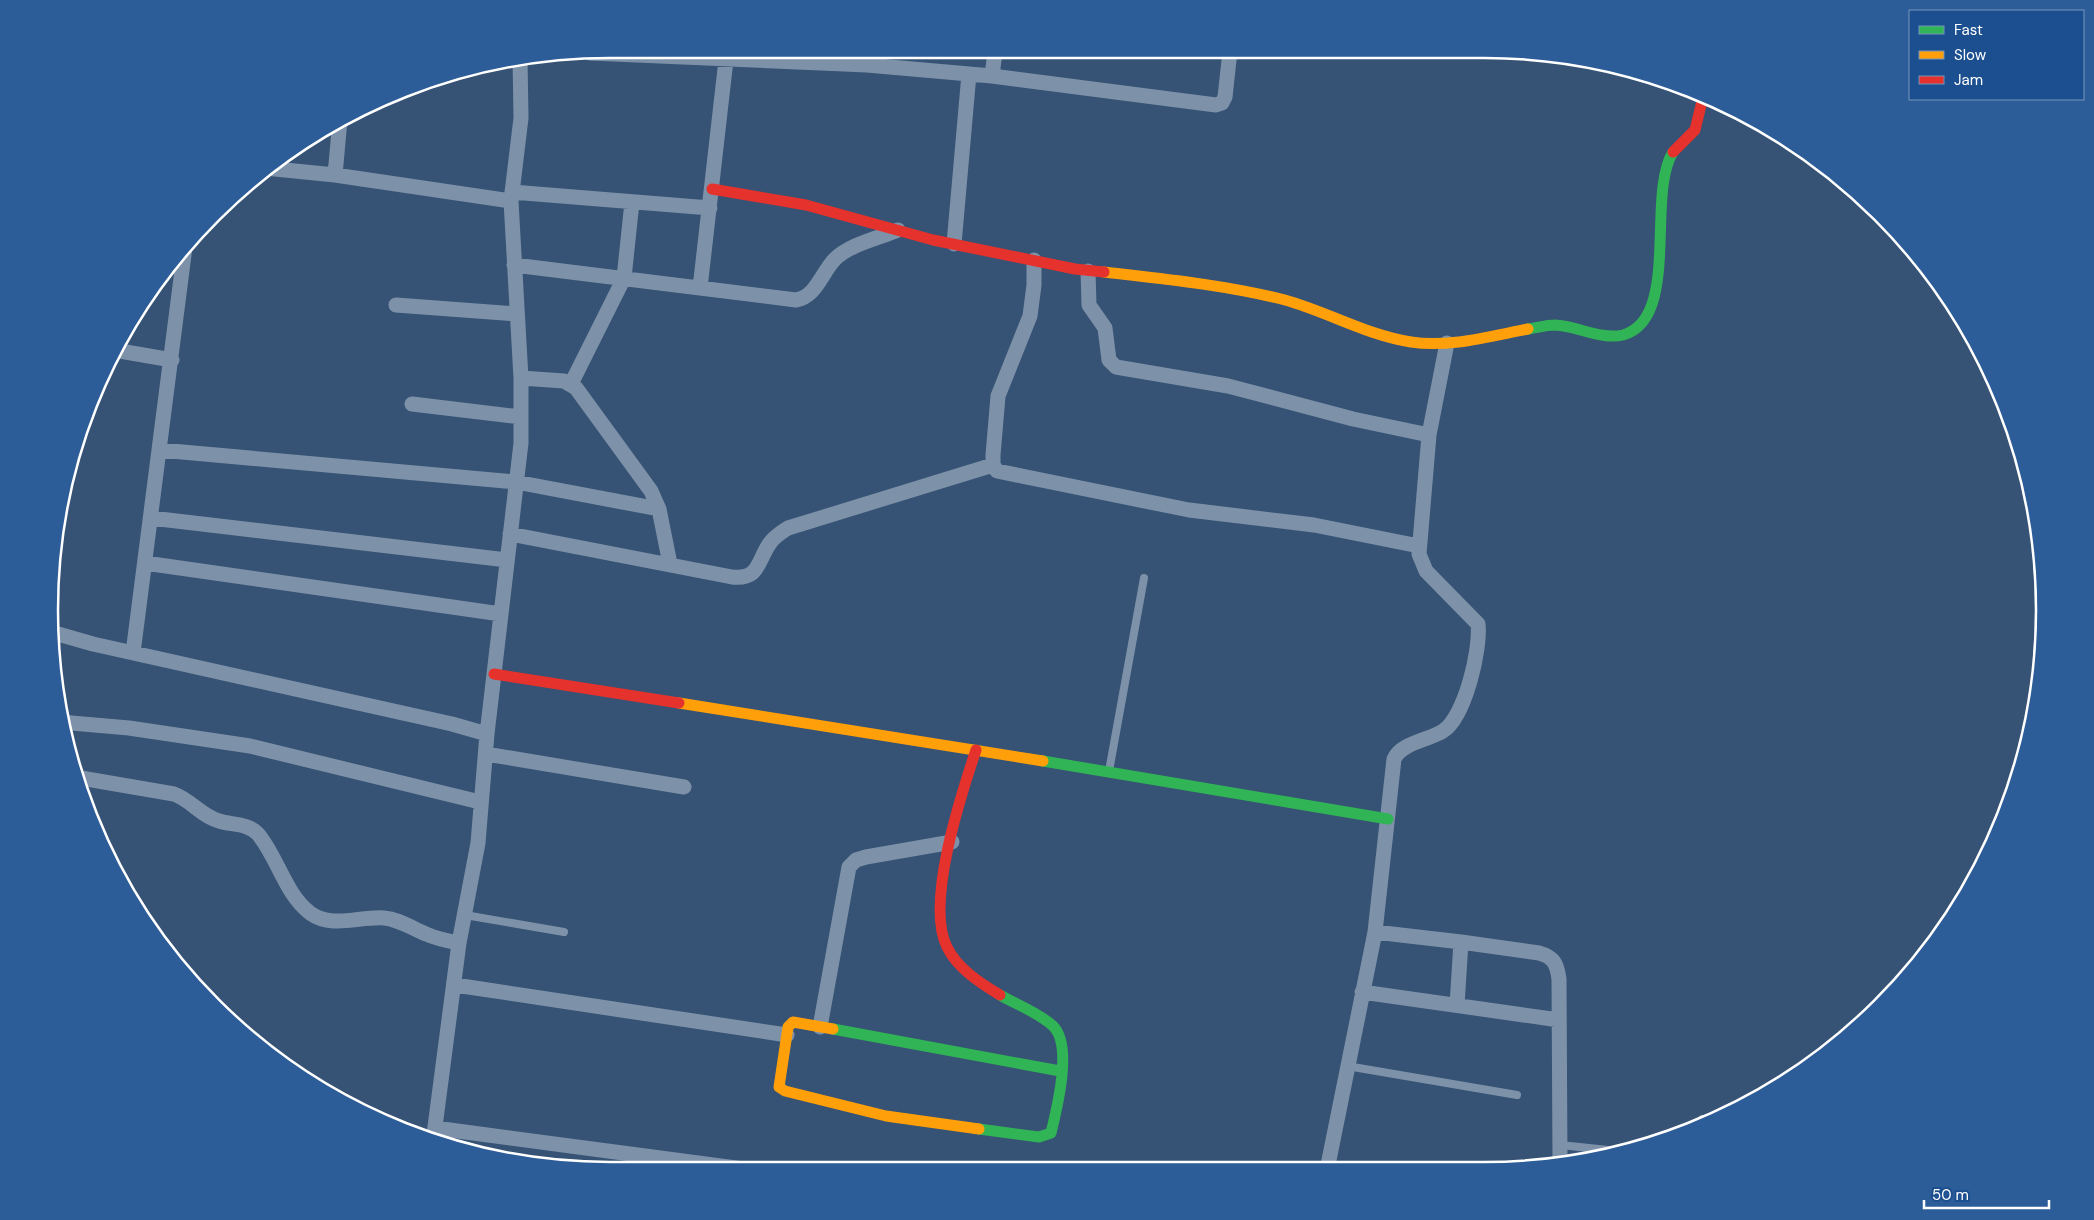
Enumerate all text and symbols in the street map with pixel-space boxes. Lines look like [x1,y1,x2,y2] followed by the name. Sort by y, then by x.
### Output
[1909,10,2084,100] legend
[1954,20,1983,40] text: Fast
[1954,45,1987,65] text: Slow
[1954,70,1983,90] text: Jam
[1924,1178,2049,1210] scale bar
[1932,1185,1969,1205] text: 50 m

